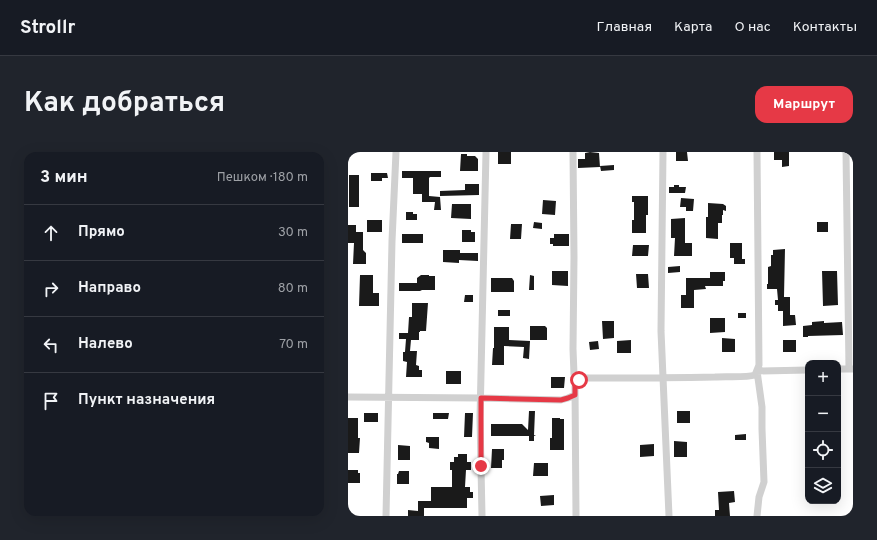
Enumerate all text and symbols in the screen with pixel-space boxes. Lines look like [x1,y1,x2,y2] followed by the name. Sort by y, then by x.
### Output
[20,16,75,40] text: Strollr
[597,19,652,36] text: Главная
[674,19,712,36] text: Карта
[734,19,771,36] text: О нас
[793,19,857,36] text: Контакты
[24,86,225,122] text: Как добраться
[755,86,853,123] button: Маршрут
[40,167,88,189] text: 3 мин
[217,170,308,186] text: Пешком · 180 m
[40,222,62,244] icon: ahead
[78,223,125,242] text: Прямо
[278,225,308,241] text: 30 m
[40,278,62,300] icon: right
[78,279,141,298] text: Направо
[278,281,308,297] text: 80 m
[40,334,62,356] icon: left
[78,335,133,354] text: Налево
[279,337,308,353] text: 70 m
[805,360,841,504] map controls
[805,360,841,396] button: +
[570,371,588,389] route start
[40,390,62,412] icon: arrive
[78,391,215,410] text: Пункт назначения
[805,396,841,432] button: −
[805,432,841,468] button: locate
[472,457,490,475] route end
[805,468,841,504] button: layers

